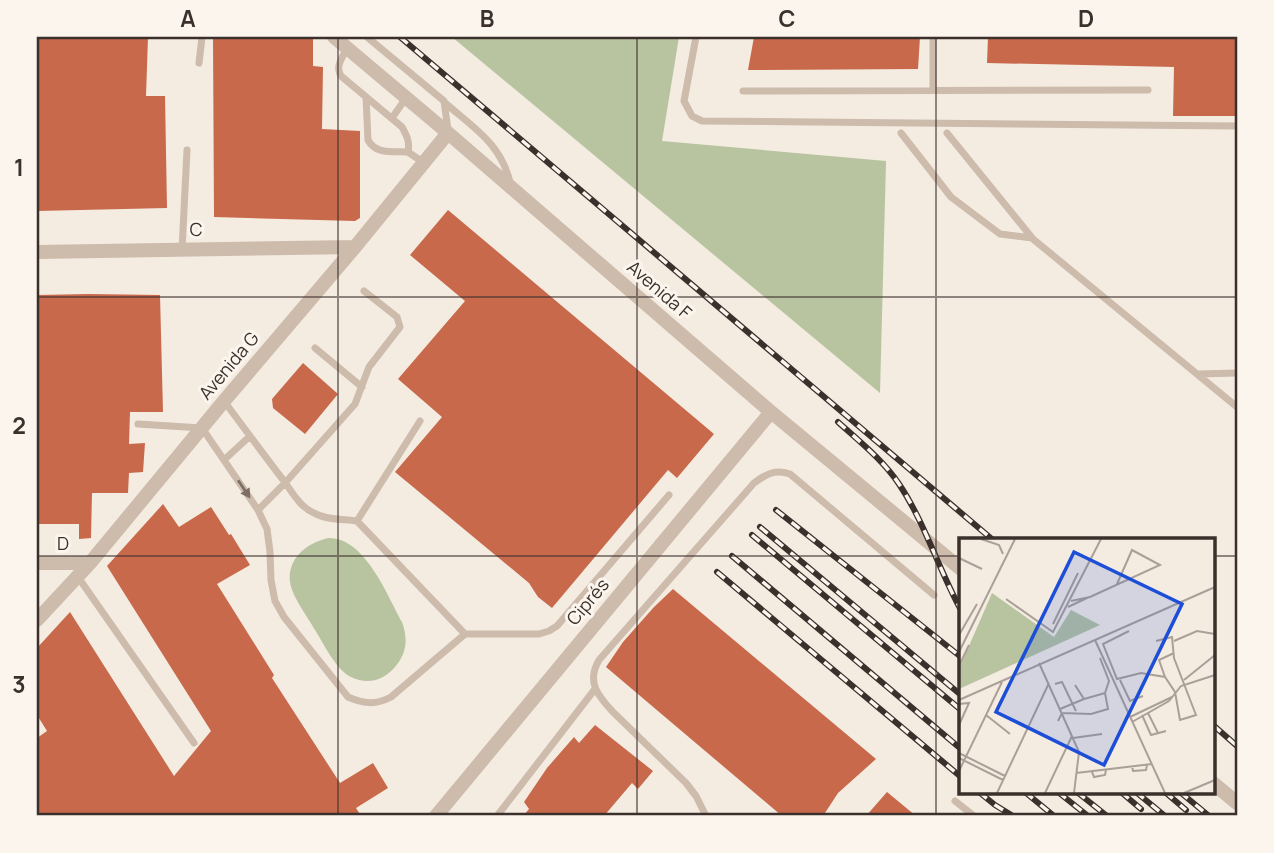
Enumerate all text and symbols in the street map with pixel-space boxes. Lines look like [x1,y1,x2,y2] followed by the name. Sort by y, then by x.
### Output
[180,2,196,34] text: A
[480,2,494,34] text: B
[779,2,796,34] text: C
[1078,2,1094,34] text: D
[14,151,24,183] text: 1
[189,217,203,241] street label: C
[622,255,697,324] street label: Avenida F
[193,326,264,404] street label: Avenida G
[12,409,26,441] text: 2
[237,480,251,498] one-way arrow
[57,531,69,555] street label: D
[959,538,1214,794] inset map
[561,573,614,630] street label: Ciprés
[12,668,26,700] text: 3

